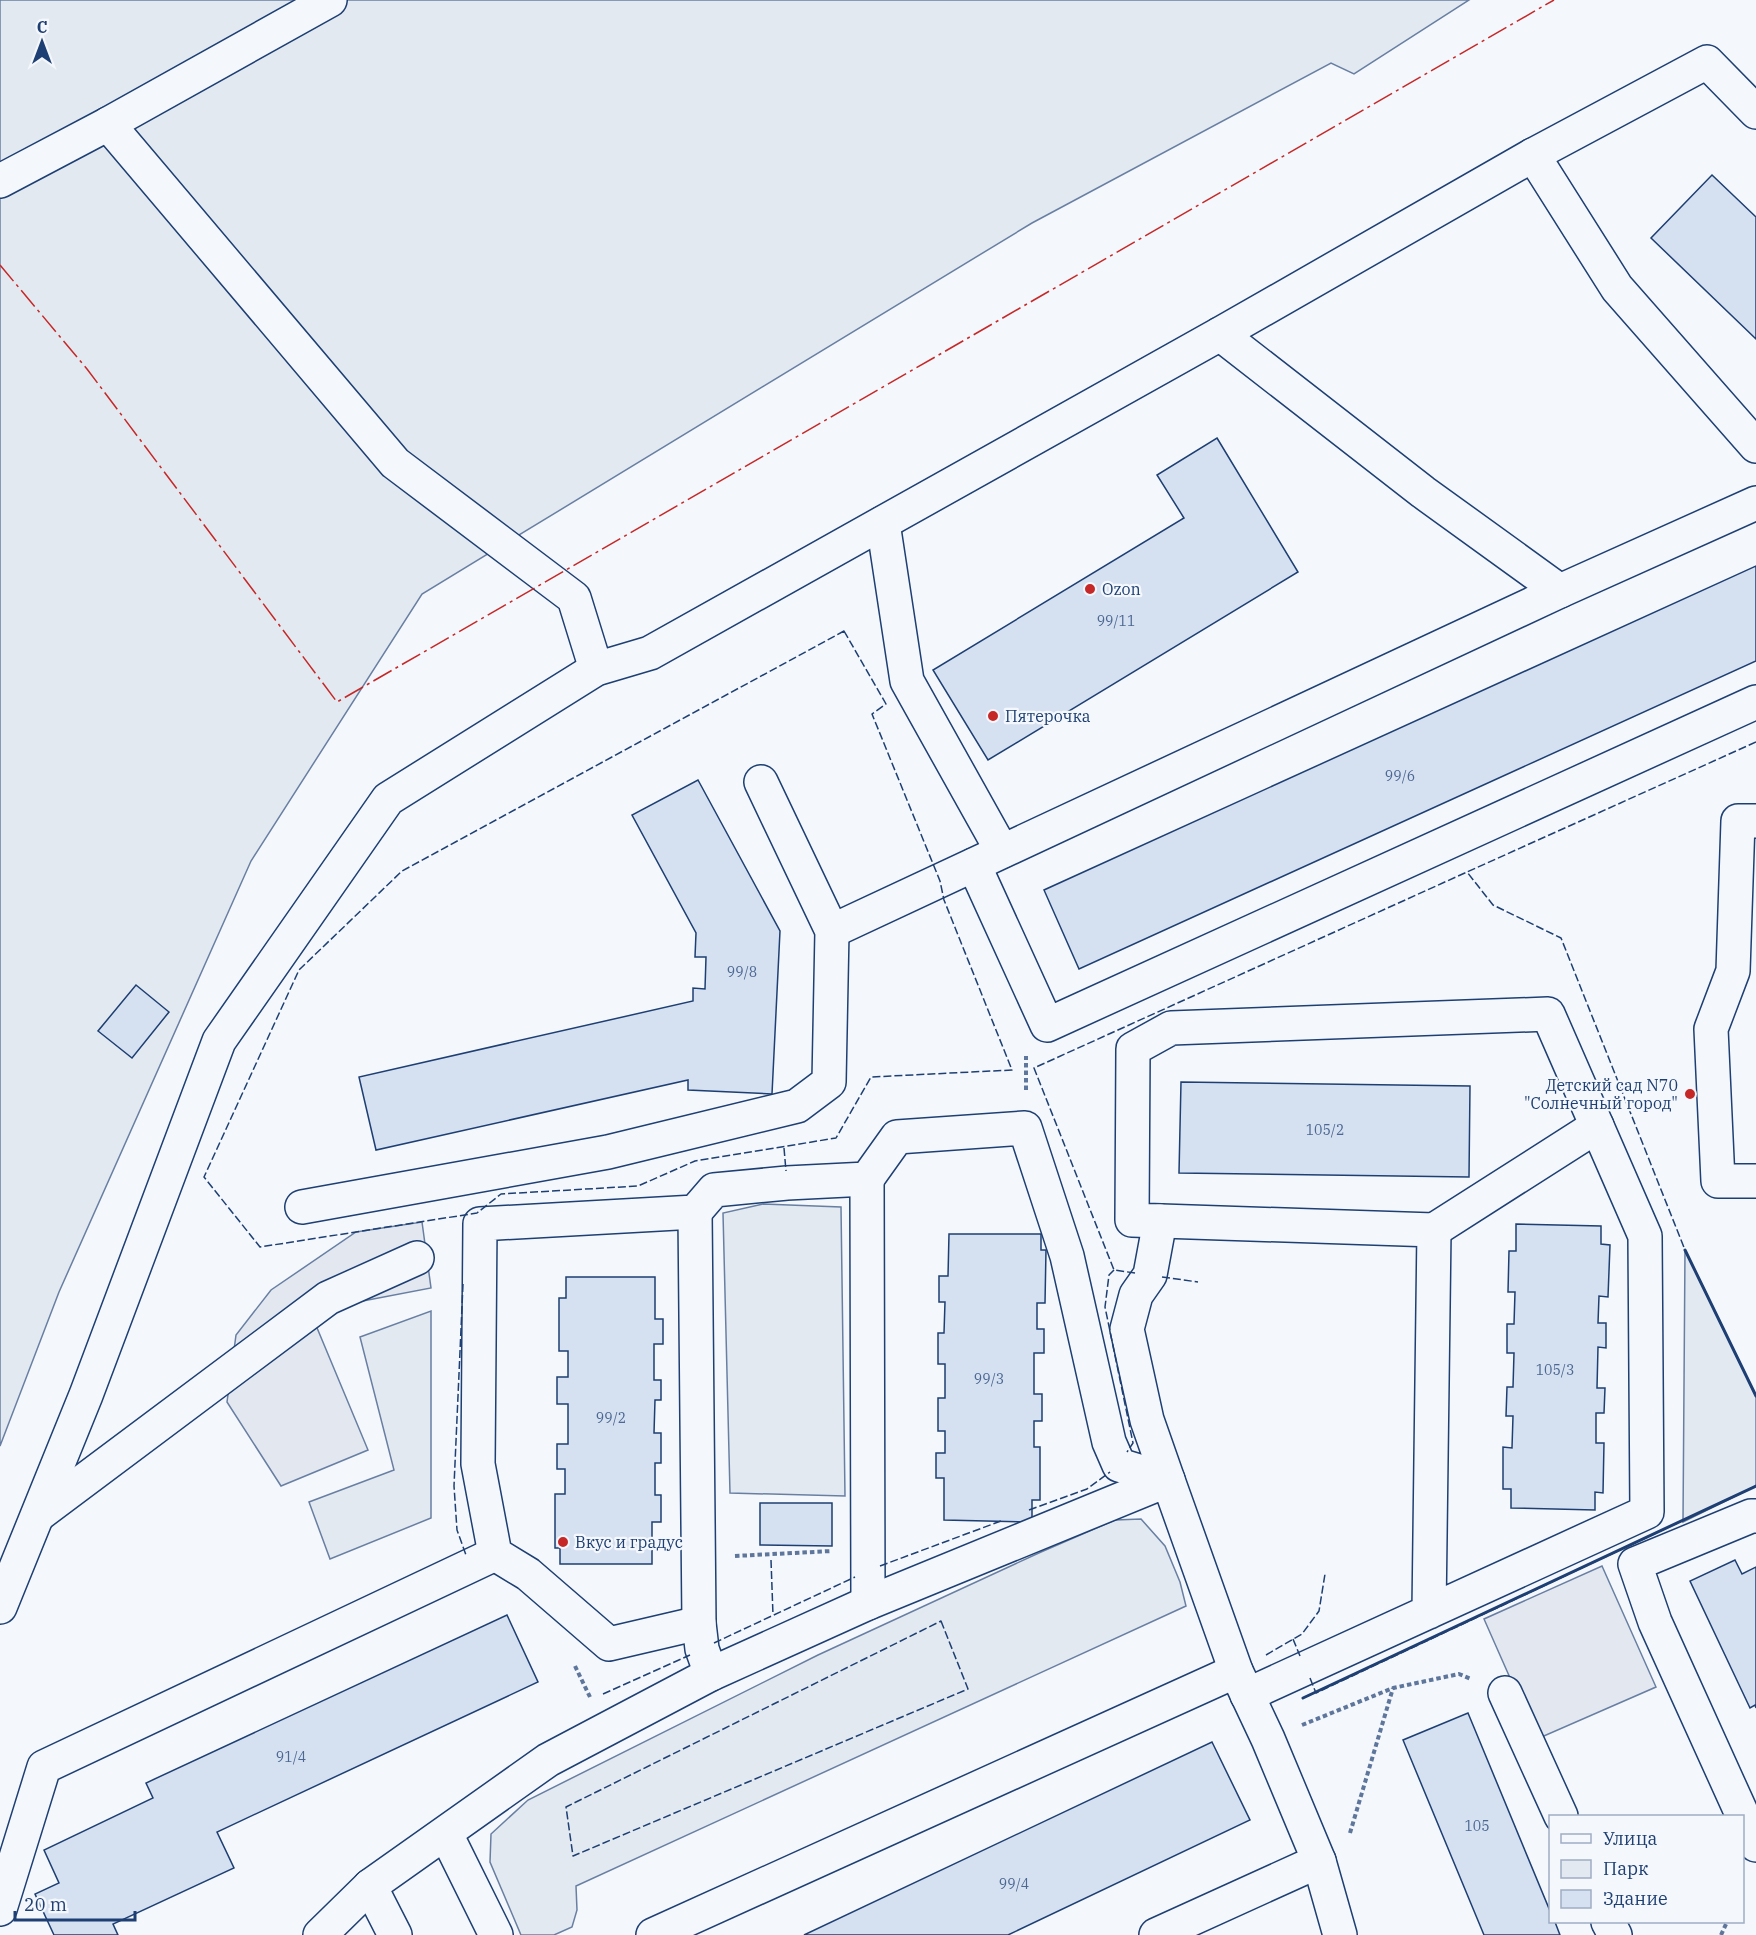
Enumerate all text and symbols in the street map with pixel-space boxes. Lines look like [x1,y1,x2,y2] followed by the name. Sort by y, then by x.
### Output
[12,12,72,72] north arrow
[37,17,47,37] text: С
[1102,579,1141,599] place label: Ozon
[1083,582,1097,596] marker: Ozon
[1097,612,1135,630] house number: 99/11
[1005,706,1091,726] place label: Пятерочка
[986,709,1000,723] marker: Пятерочка
[1385,767,1415,785] house number: 99/6
[727,963,757,981] house number: 99/8
[1524,1075,1678,1113] place label: Детский сад N70 "Солнечный город"
[1683,1087,1697,1101] marker: Детский сад N70 "Солнечный город"
[1306,1121,1344,1139] house number: 105/2
[1536,1361,1574,1379] house number: 105/3
[974,1370,1004,1388] house number: 99/3
[596,1409,626,1427] house number: 99/2
[575,1532,683,1552] place label: Вкус и градус
[556,1535,570,1549] marker: Вкус и градус
[276,1748,306,1766] house number: 91/4
[1549,1815,1744,1923] legend
[1464,1817,1490,1835] house number: 105
[1603,1827,1658,1850] text: Улица
[1603,1857,1649,1880] text: Парк
[999,1875,1029,1893] house number: 99/4
[15,1884,135,1922] scale bar
[1603,1887,1668,1910] text: Здание
[24,1893,67,1916] text: 20 m

